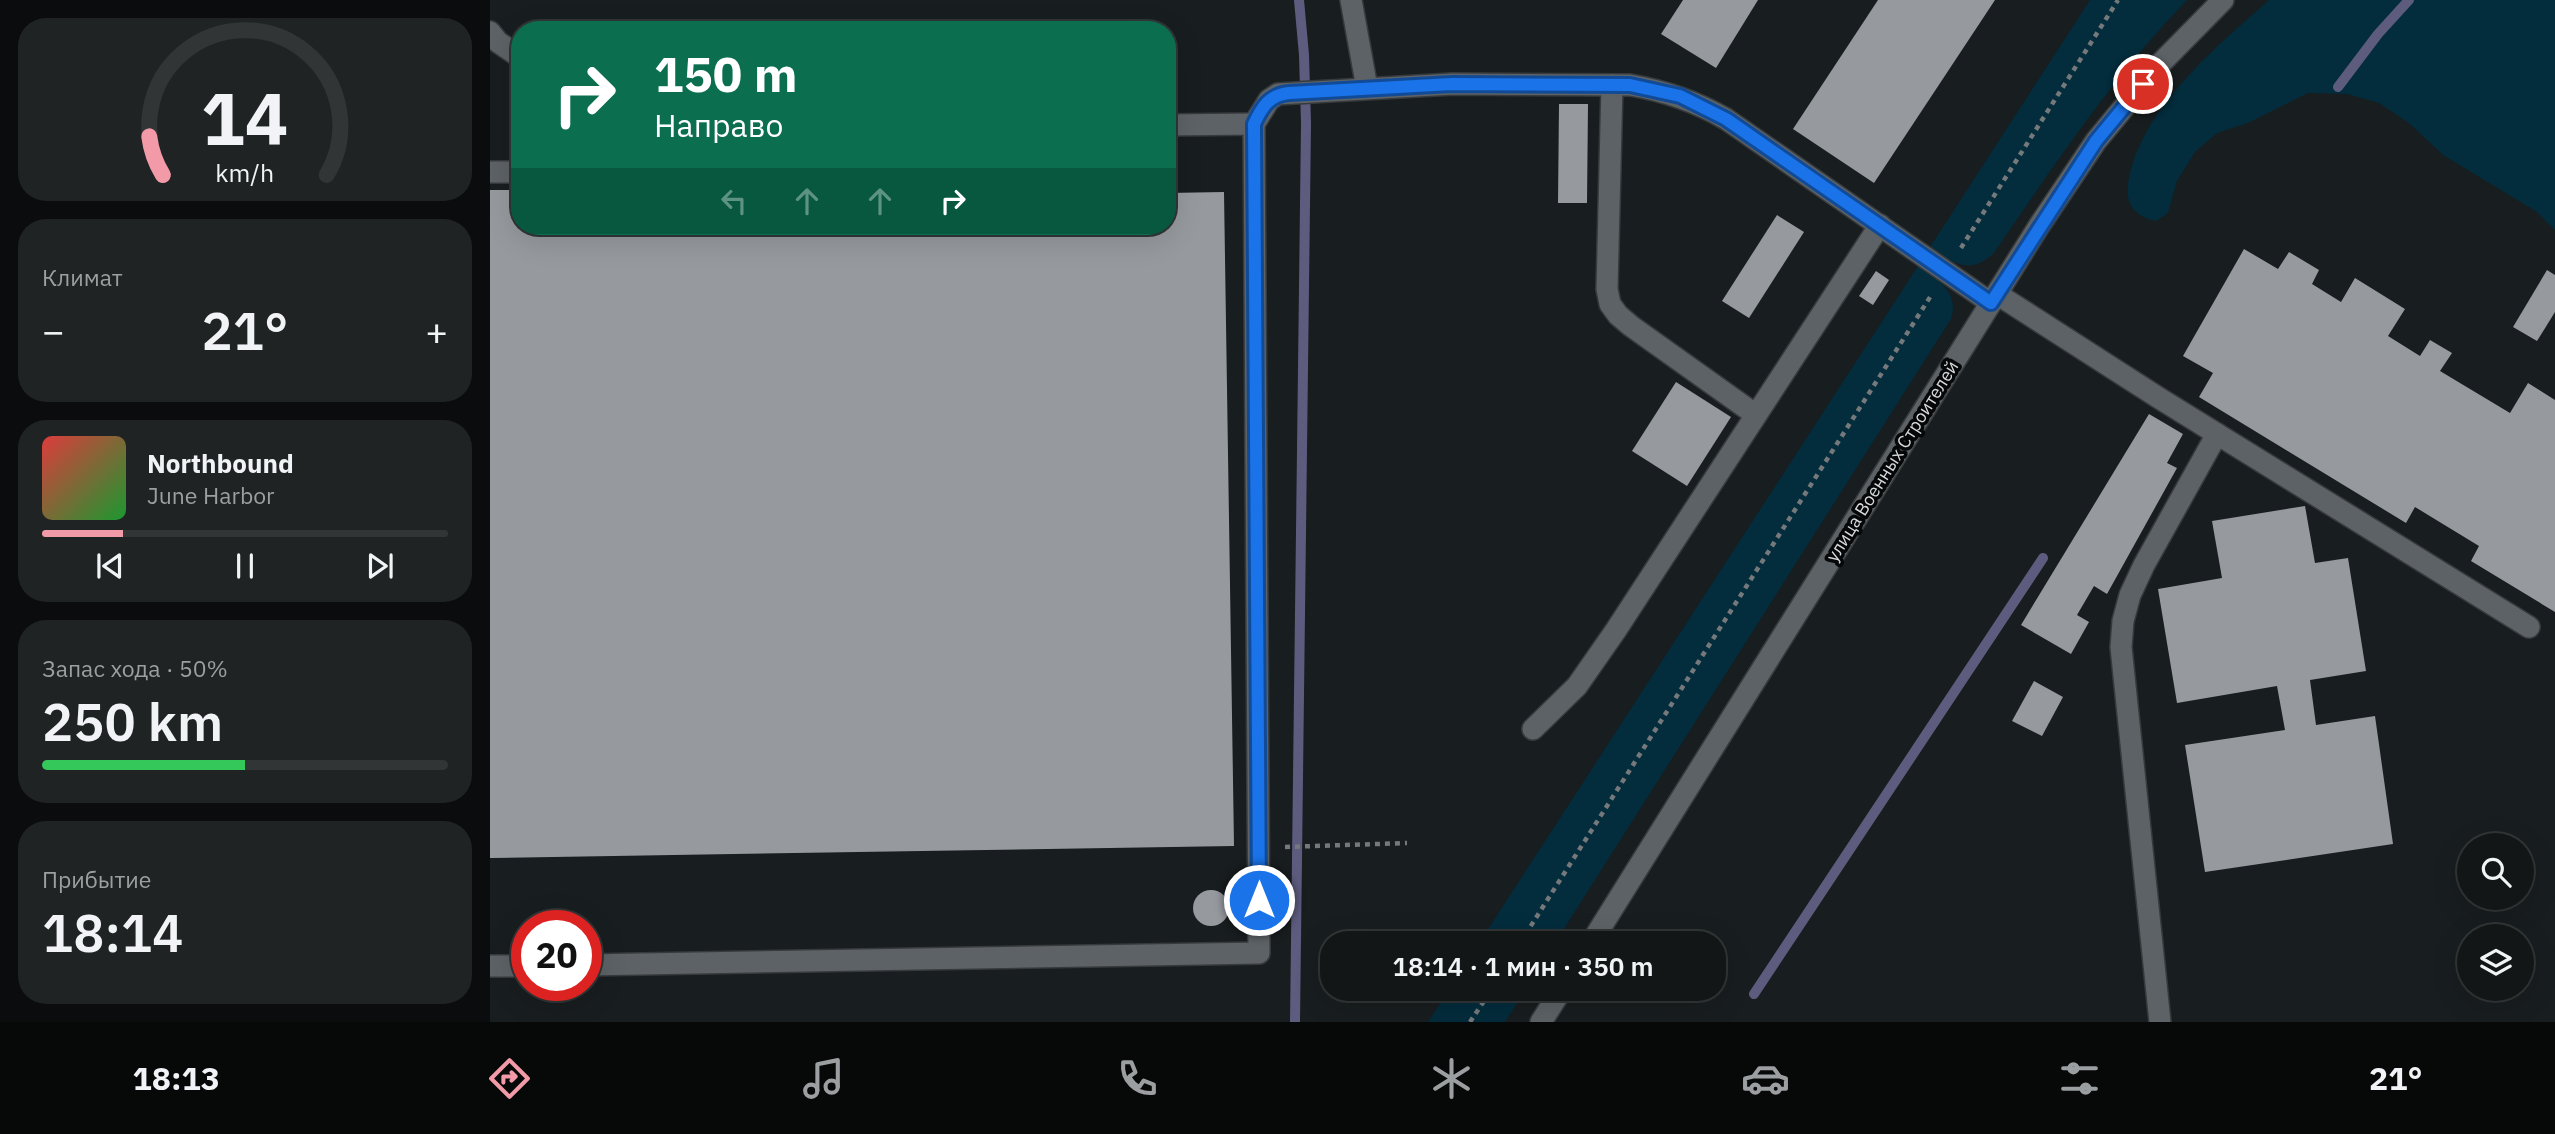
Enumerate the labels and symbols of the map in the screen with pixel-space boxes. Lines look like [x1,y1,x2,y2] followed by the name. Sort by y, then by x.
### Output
[2113,54,2173,114] pin
[1821,356,1963,566] street label: улица Военных Строителей
[1222,863,1296,937] position arrow
[511,910,602,1001] speed limit sign: 20

